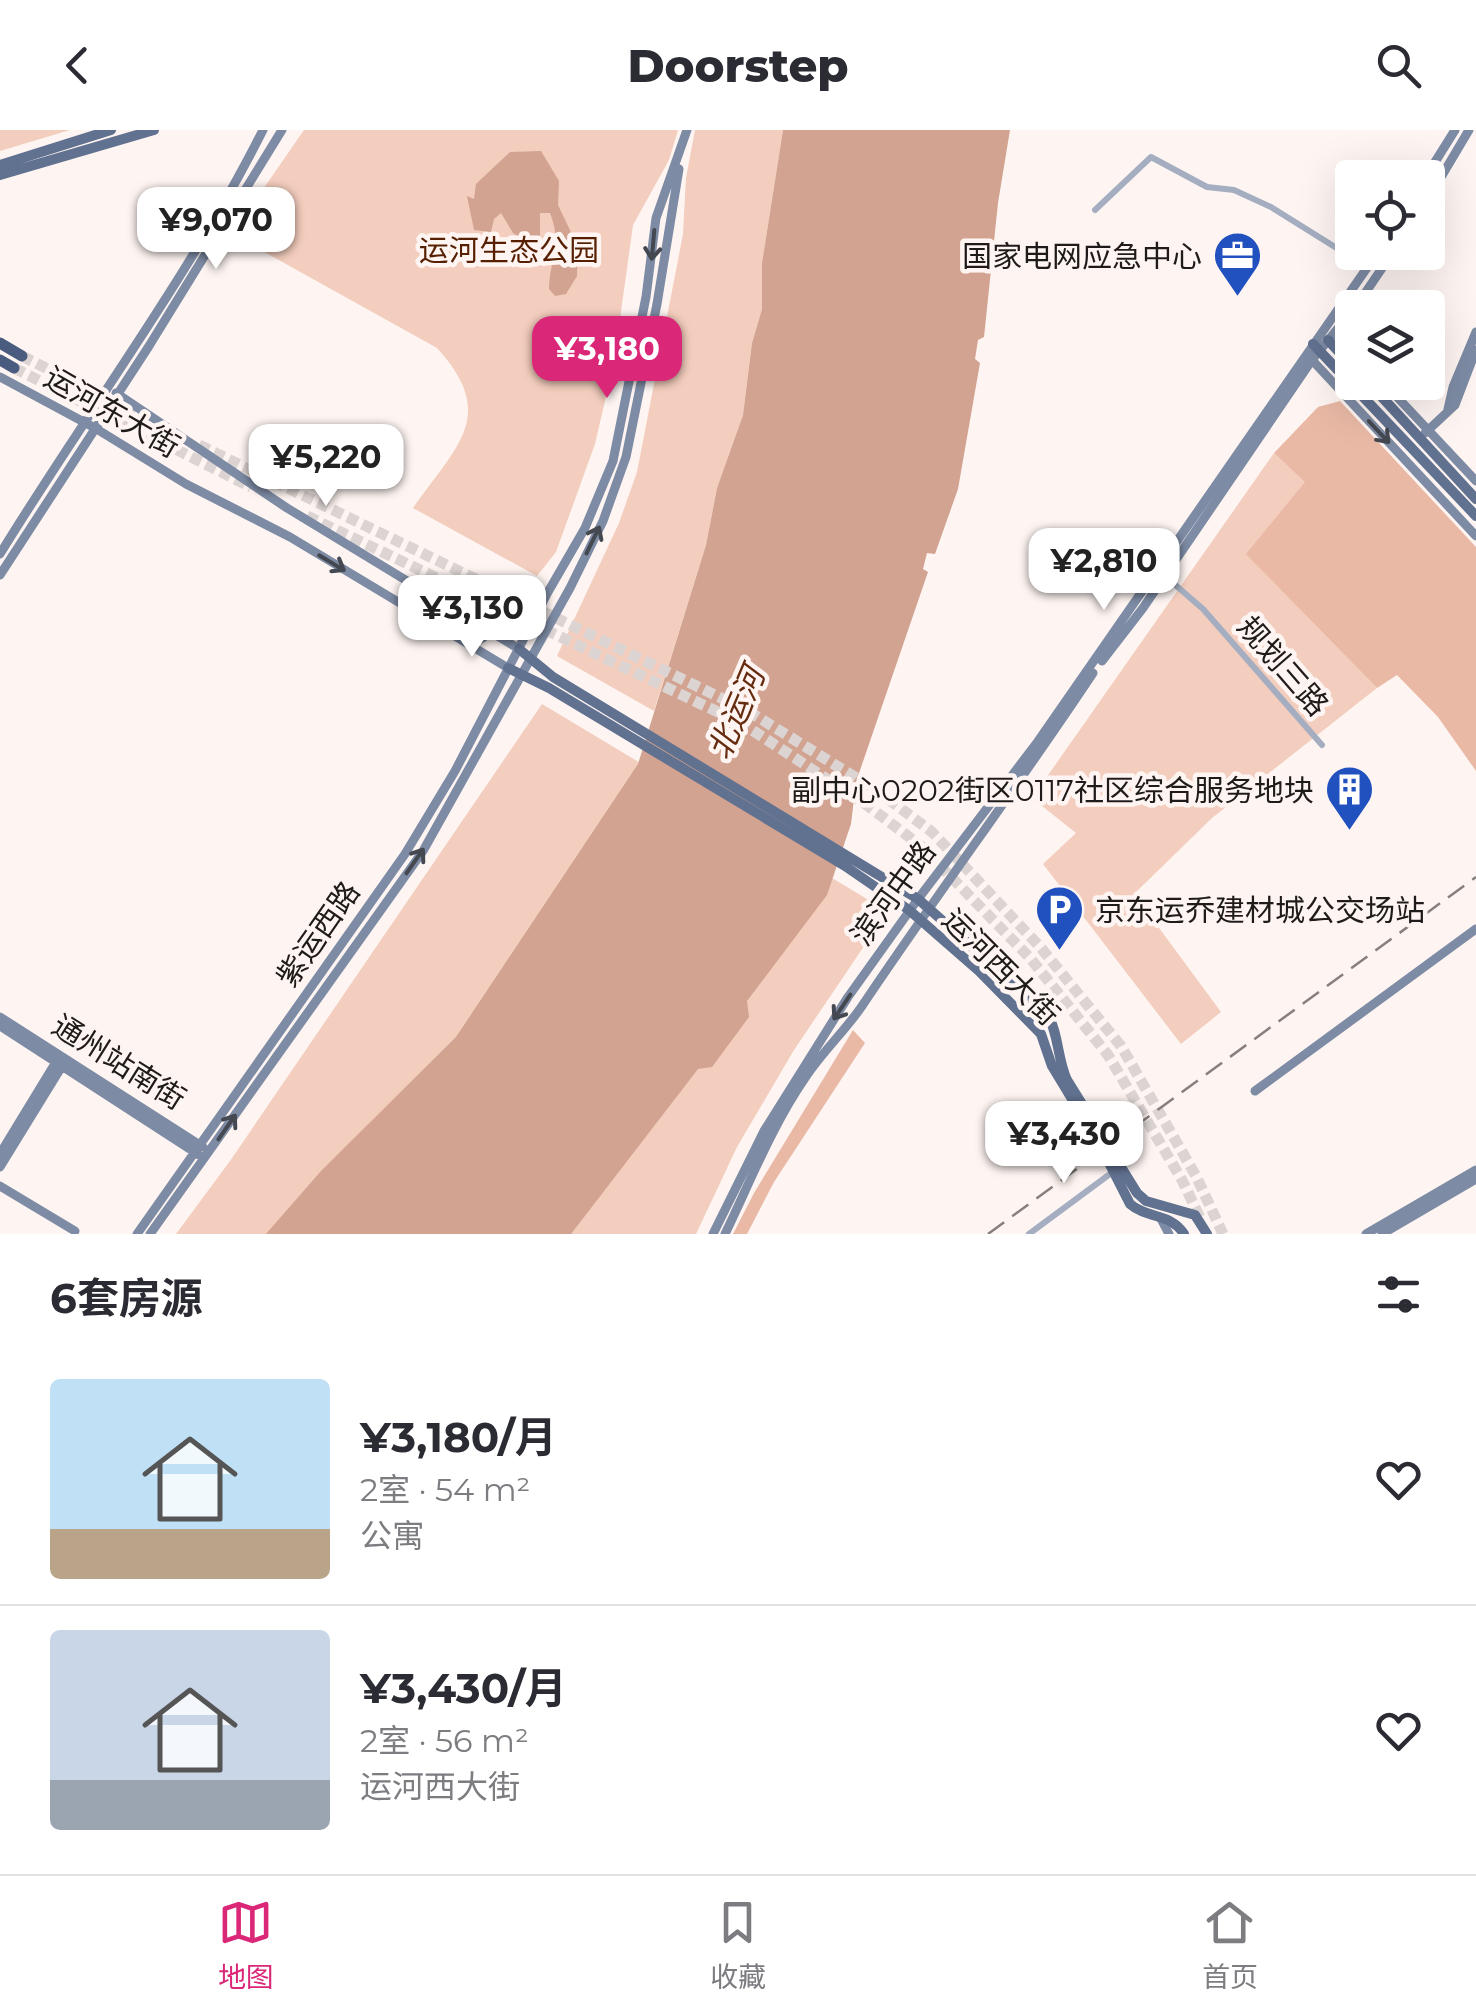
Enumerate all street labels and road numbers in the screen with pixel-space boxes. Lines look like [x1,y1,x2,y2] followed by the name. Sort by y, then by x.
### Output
[38,358,186,466] street label: 运河东大街
[1230,609,1336,723] street label: 规划三路
[843,834,943,952] street label: 滨河中路
[268,874,368,994] street label: 紫运西路
[935,901,1067,1033] street label: 运河西大街
[46,1007,192,1117] street label: 通州站南街

